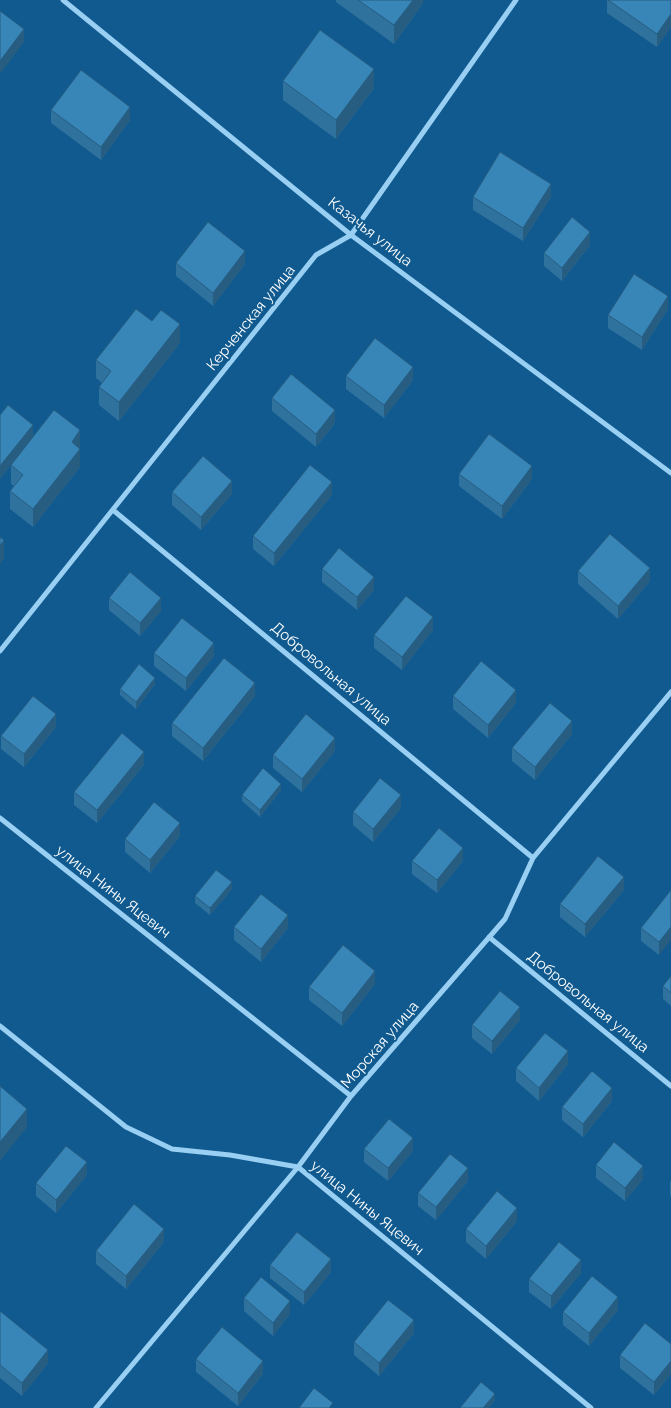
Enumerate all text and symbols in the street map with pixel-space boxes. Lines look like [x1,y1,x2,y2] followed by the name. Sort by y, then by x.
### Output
[324,194,416,270] street label: Казачья улица
[203,262,299,374] street label: Керченская улица
[267,619,395,729] street label: Добровольная улица
[52,842,174,942] street label: улица Нины Яцевич
[524,947,652,1057] street label: Добровольная улица
[337,998,423,1092] street label: Морская улица
[307,1157,427,1259] street label: улица Нины Яцевич

